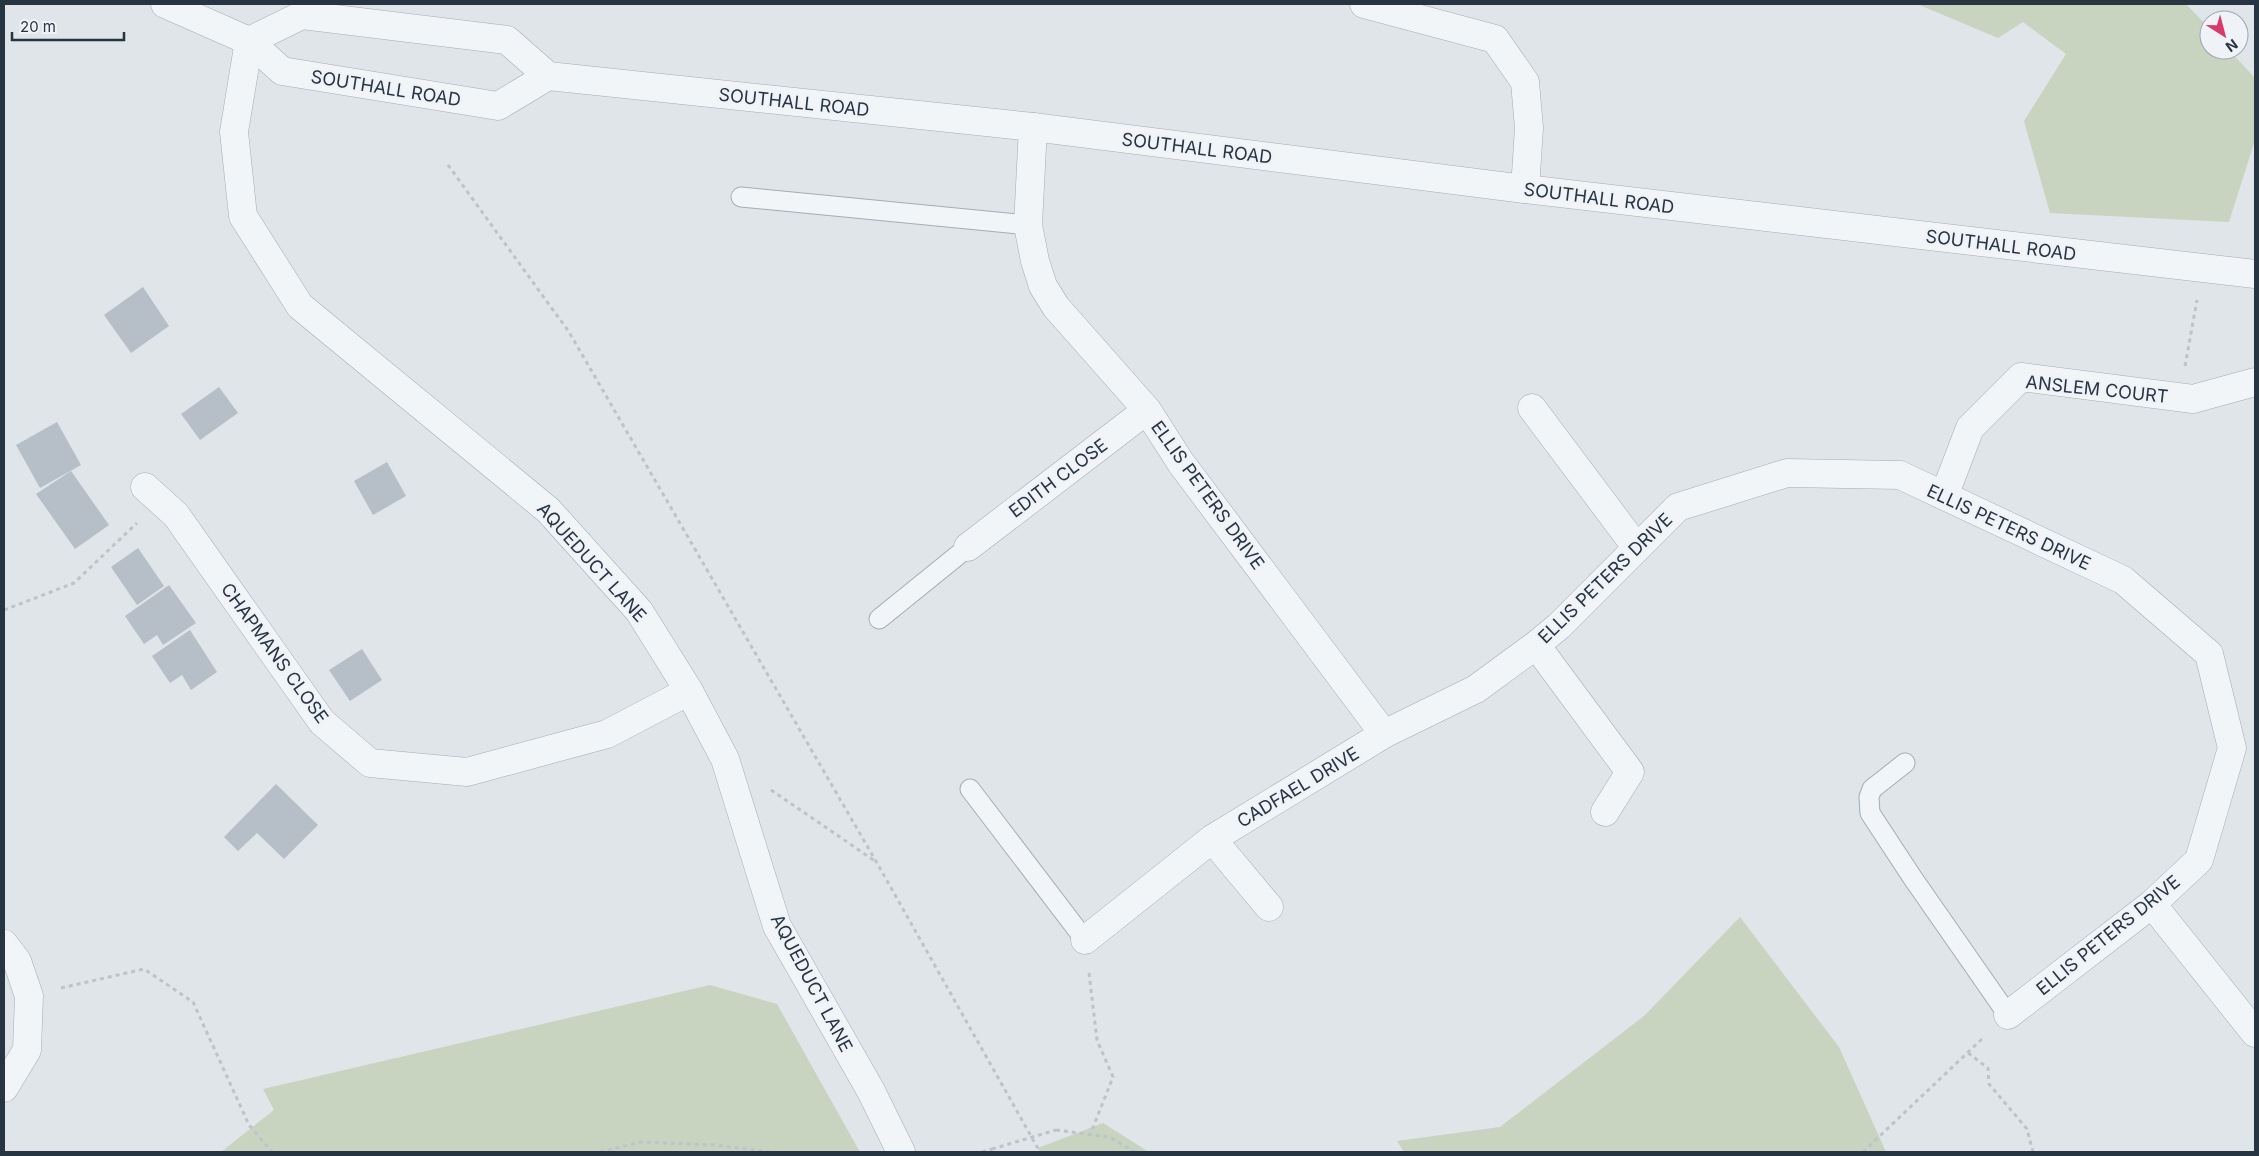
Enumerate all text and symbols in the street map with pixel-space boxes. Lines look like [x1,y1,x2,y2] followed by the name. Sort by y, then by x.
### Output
[12,10,125,42] scale bar
[2199,10,2249,60] north arrow
[20,17,56,36] text: 20 m
[2223,36,2241,56] text: N
[309,66,463,110] street label: SOUTHALL ROAD
[717,84,871,120] street label: SOUTHALL ROAD
[1120,128,1274,168] street label: SOUTHALL ROAD
[1522,178,1676,218] street label: SOUTHALL ROAD
[1924,225,2078,265] street label: SOUTHALL ROAD
[2025,371,2169,407] street label: ANSLEM COURT
[1147,417,1269,573] street label: ELLIS PETERS DRIVE
[1005,434,1111,522] street label: EDITH CLOSE
[1924,480,2094,574] street label: ELLIS PETERS DRIVE
[533,498,651,626] street label: AQUEDUCT LANE
[1534,509,1676,647] street label: ELLIS PETERS DRIVE
[217,579,333,727] street label: CHAPMANS CLOSE
[1233,742,1363,832] street label: CADFAEL DRIVE
[2032,871,2184,999] street label: ELLIS PETERS DRIVE
[767,911,857,1055] street label: AQUEDUCT LANE

